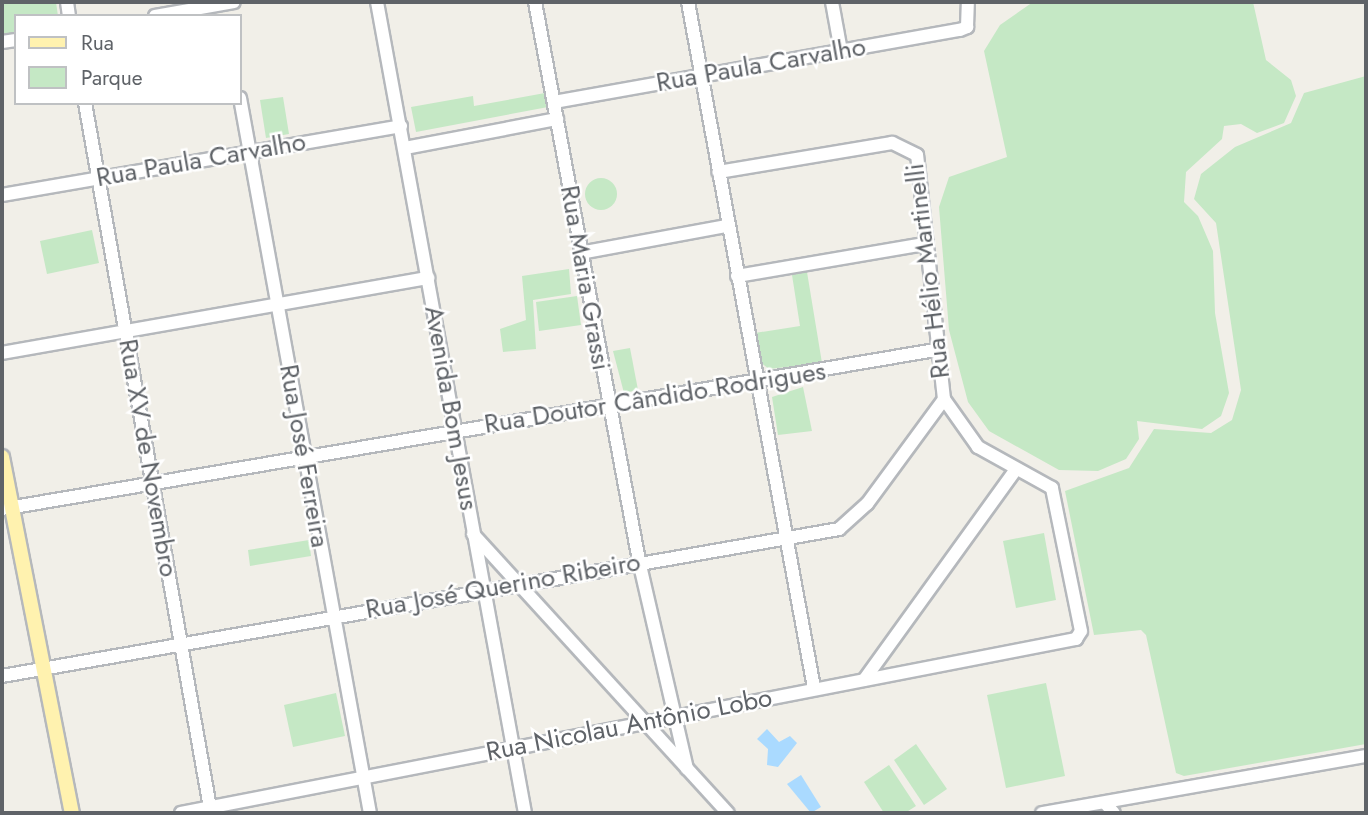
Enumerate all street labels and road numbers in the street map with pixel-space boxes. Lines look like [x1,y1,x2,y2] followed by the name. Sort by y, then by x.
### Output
[654,31,868,99] street label: Rua Paula Carvalho
[94,126,308,194] street label: Rua Paula Carvalho
[899,162,957,380] street label: Rua Hélio Martinelli
[553,183,617,373] street label: Rua Maria Grassi
[418,303,484,513] street label: Avenida Bom Jesus
[112,337,184,579] street label: Rua XV de Novembro
[482,356,828,440] street label: Rua Doutor Cândido Rodrigues
[273,362,335,550] street label: Rua José Ferreira
[363,546,643,626] street label: Rua José Querino Ribeiro
[483,682,775,768] street label: Rua Nicolau Antônio Lobo

